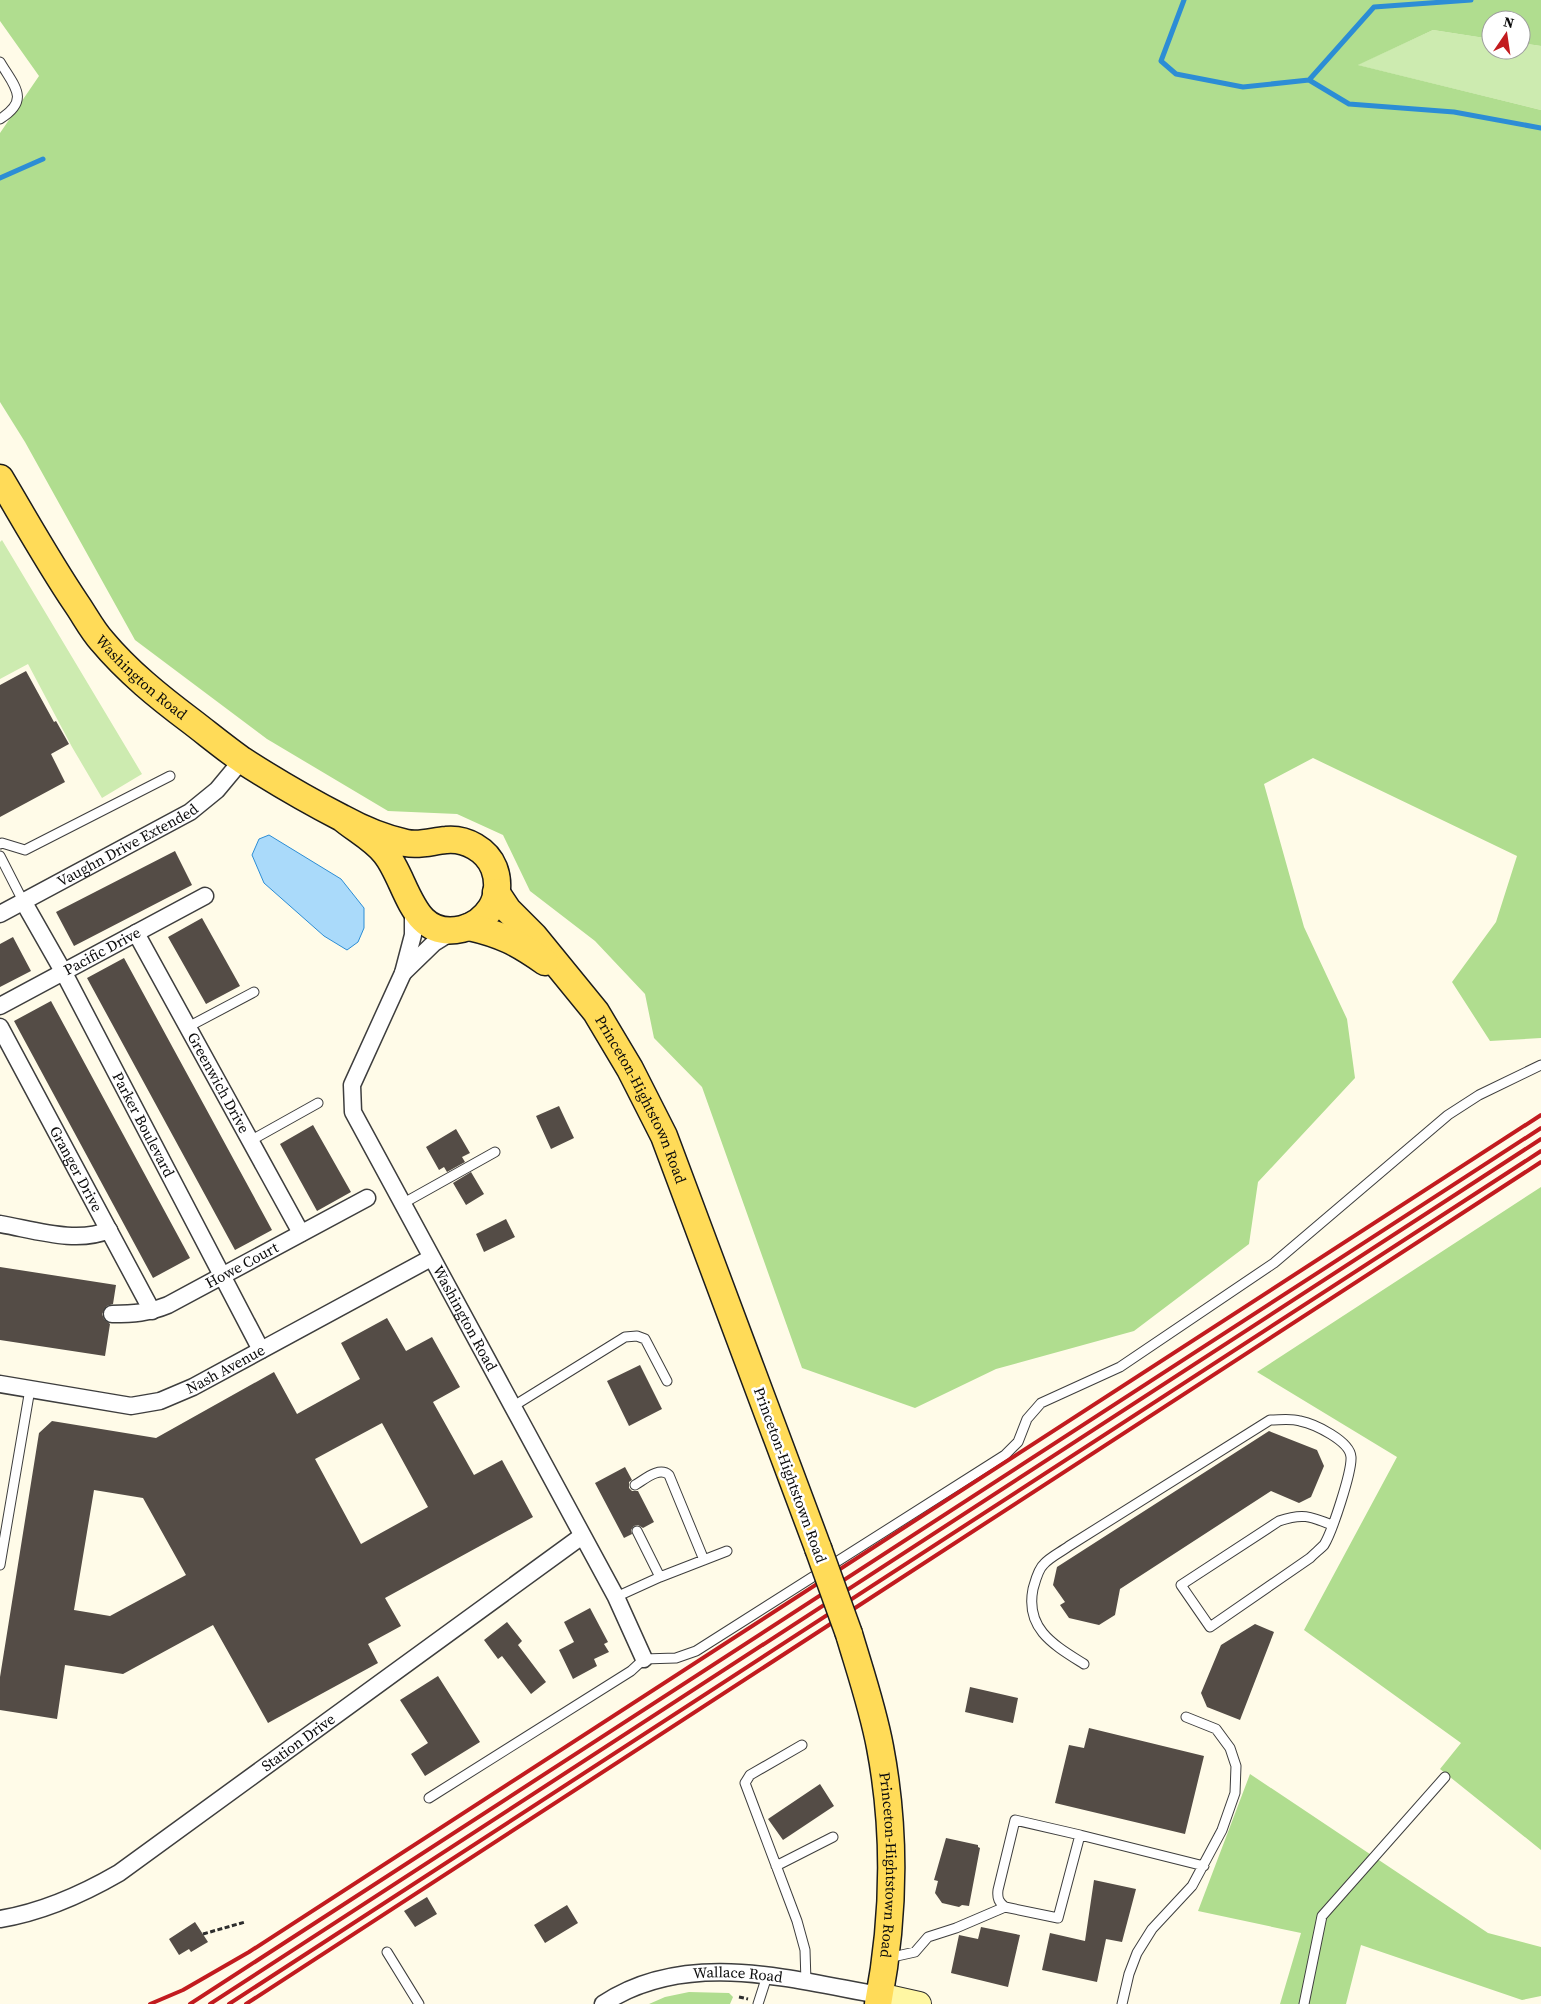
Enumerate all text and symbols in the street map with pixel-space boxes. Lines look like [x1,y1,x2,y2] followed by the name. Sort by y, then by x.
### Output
[1481,10,1531,60] north arrow
[1502,11,1516,33] text: N
[91,630,192,725] street label: Washington Road
[53,798,203,891] street label: Vaughn Drive Extended
[60,921,144,980] street label: Pacific Drive
[590,1011,692,1187] street label: Princeton-Hightstown Road
[183,1028,255,1137] street label: Greenwich Drive
[108,1068,180,1181] street label: Parker Boulevard
[45,1122,108,1216] street label: Granger Drive
[201,1237,282,1293] street label: Howe Court
[428,1261,503,1375] street label: Washington Road
[183,1339,269,1399] street label: Nash Avenue
[749,1384,832,1566] street label: Princeton-Hightstown Road
[257,1708,339,1776] street label: Station Drive
[874,1771,902,1960] street label: Princeton-Hightstown Road
[692,1961,785,1987] street label: Wallace Road

